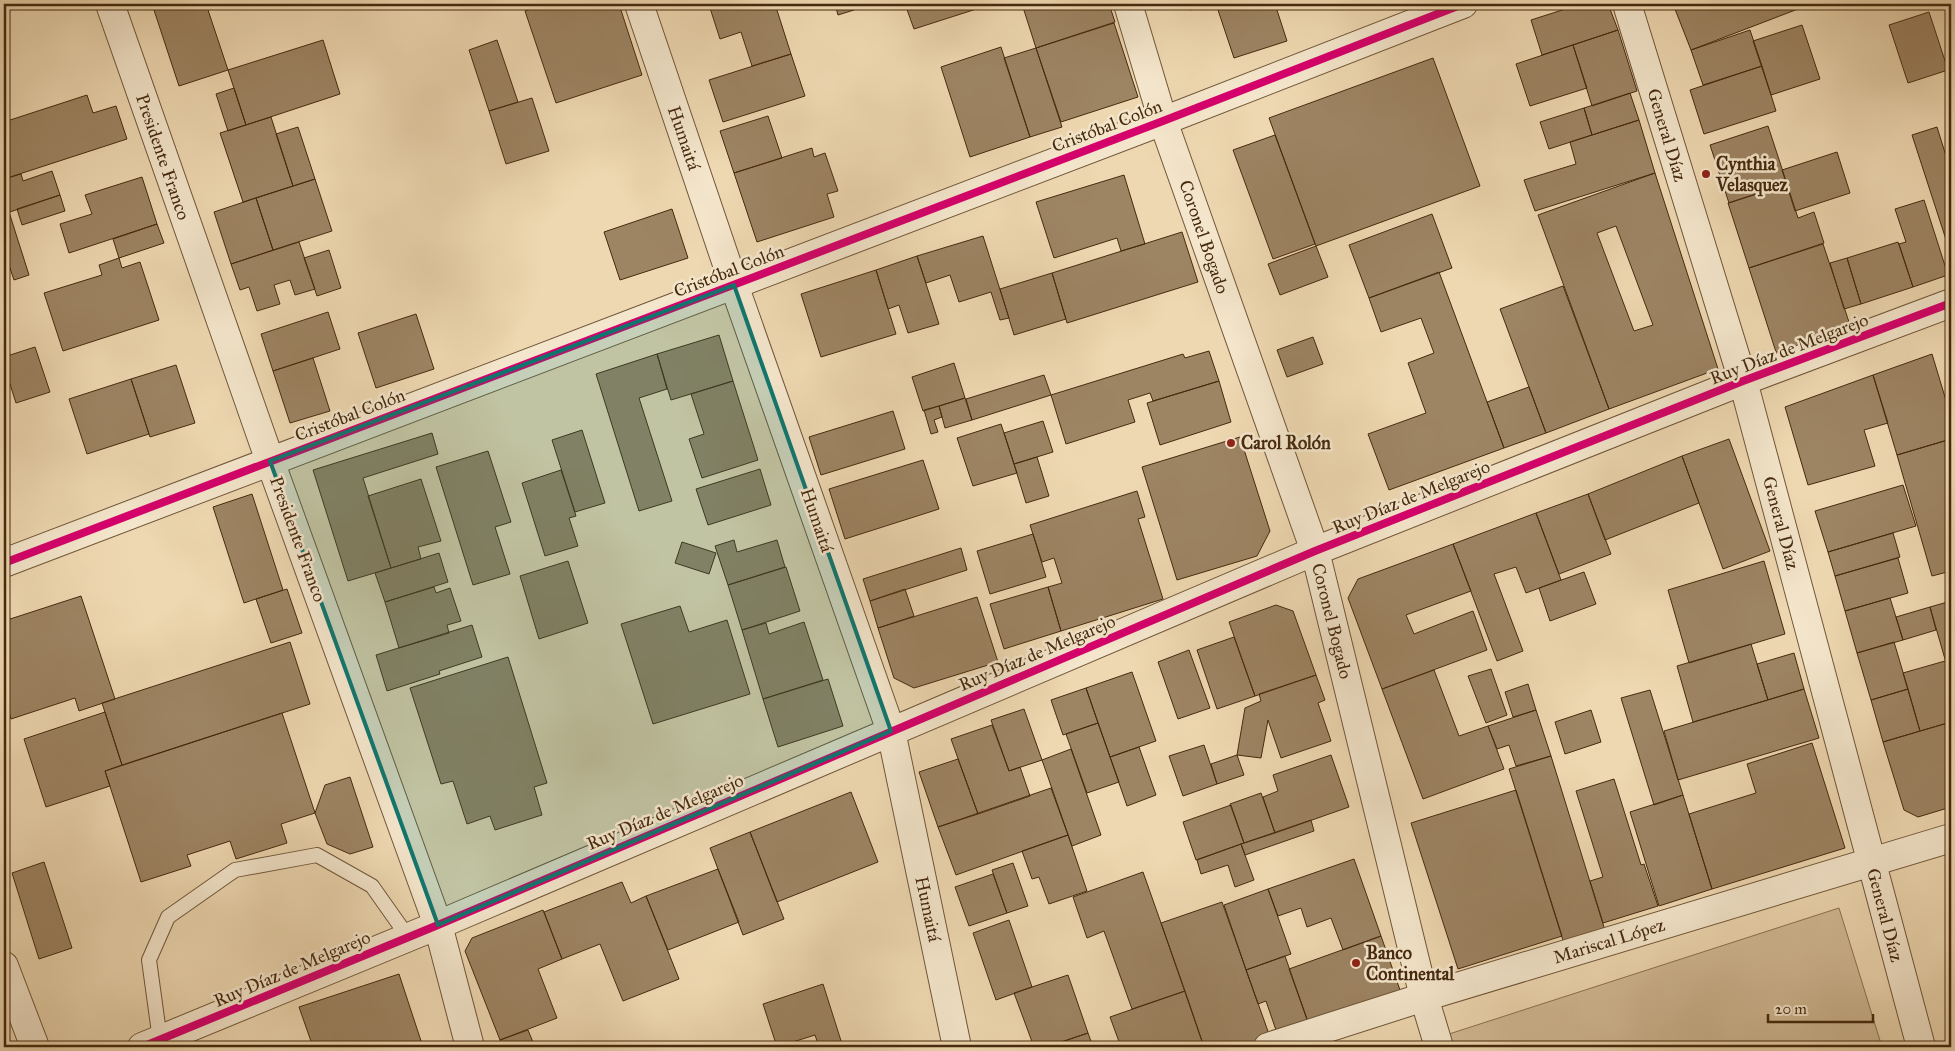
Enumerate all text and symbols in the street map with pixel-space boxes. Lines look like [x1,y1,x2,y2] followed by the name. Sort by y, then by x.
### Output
[1642,86,1692,184] street label: General Díaz
[131,91,195,223] street label: Presidente Franco
[1049,95,1165,157] street label: Cristóbal Colón
[663,103,705,173] street label: Humaitá
[1715,153,1788,197] place label: Cynthia Velasquez
[1700,168,1712,180] marker: Cynthia Velasquez
[1173,177,1234,297] street label: Coronel Bogado
[671,240,787,302] street label: Cristóbal Colón
[1707,309,1872,390] street label: Ruy Díaz de Melgarejo
[292,384,408,446] street label: Cristóbal Colón
[1241,432,1331,454] place label: Carol Rolón
[1225,437,1237,449] marker: Carol Rolón
[1329,455,1493,540] street label: Ruy Díaz de Melgarejo
[265,473,331,605] street label: Presidente Franco
[1758,474,1804,572] street label: General Díaz
[796,485,838,555] street label: Humaitá
[1306,561,1357,681] street label: Coronel Bogado
[955,610,1119,697] street label: Ruy Díaz de Melgarejo
[583,769,747,856] street label: Ruy Díaz de Melgarejo
[1862,866,1908,964] street label: General Díaz
[910,874,946,944] street label: Humaitá
[1550,914,1668,968] street label: Mariscal López
[210,926,374,1013] street label: Ruy Díaz de Melgarejo
[1366,942,1455,985] place label: Banco Continental
[1350,957,1362,969] marker: Banco Continental
[1768,991,1872,1023] scale bar
[1775,1000,1807,1018] text: 20 m

